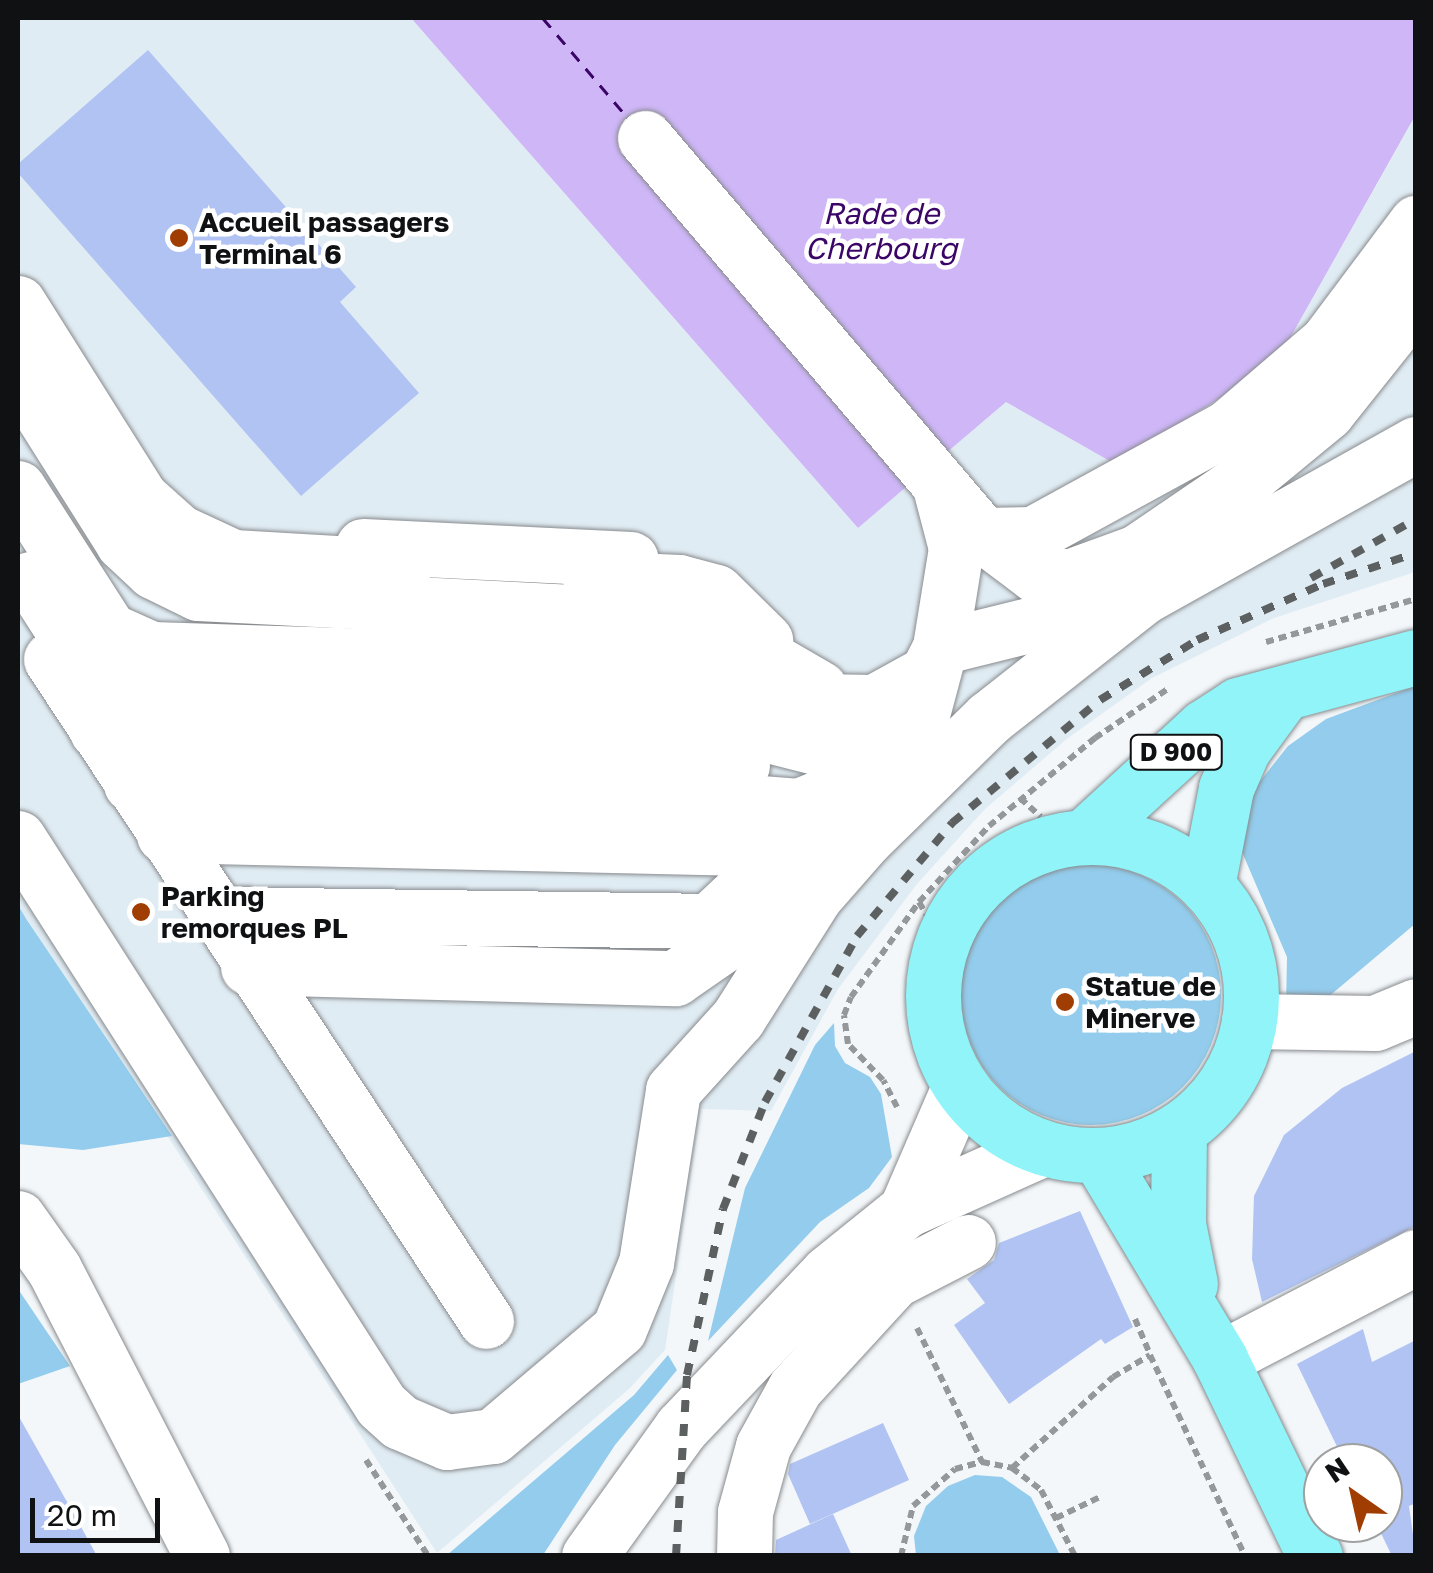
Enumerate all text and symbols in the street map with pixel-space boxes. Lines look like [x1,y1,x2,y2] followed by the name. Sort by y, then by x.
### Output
[805,195,957,266] water label: Rade de Cherbourg
[199,205,449,271] place label: Accueil passagers Terminal 6
[168,227,190,249] marker: Accueil passagers Terminal 6
[1128,732,1224,772] road number: D 900
[161,879,348,945] place label: Parking remorques PL
[130,901,152,923] marker: Parking remorques PL
[1085,969,1216,1035] place label: Statue de Minerve
[1054,991,1076,1013] marker: Statue de Minerve
[1303,1443,1403,1543] north arrow
[1319,1450,1355,1489] text: N
[35,1478,165,1540] scale bar
[47,1497,117,1533] text: 20 m

